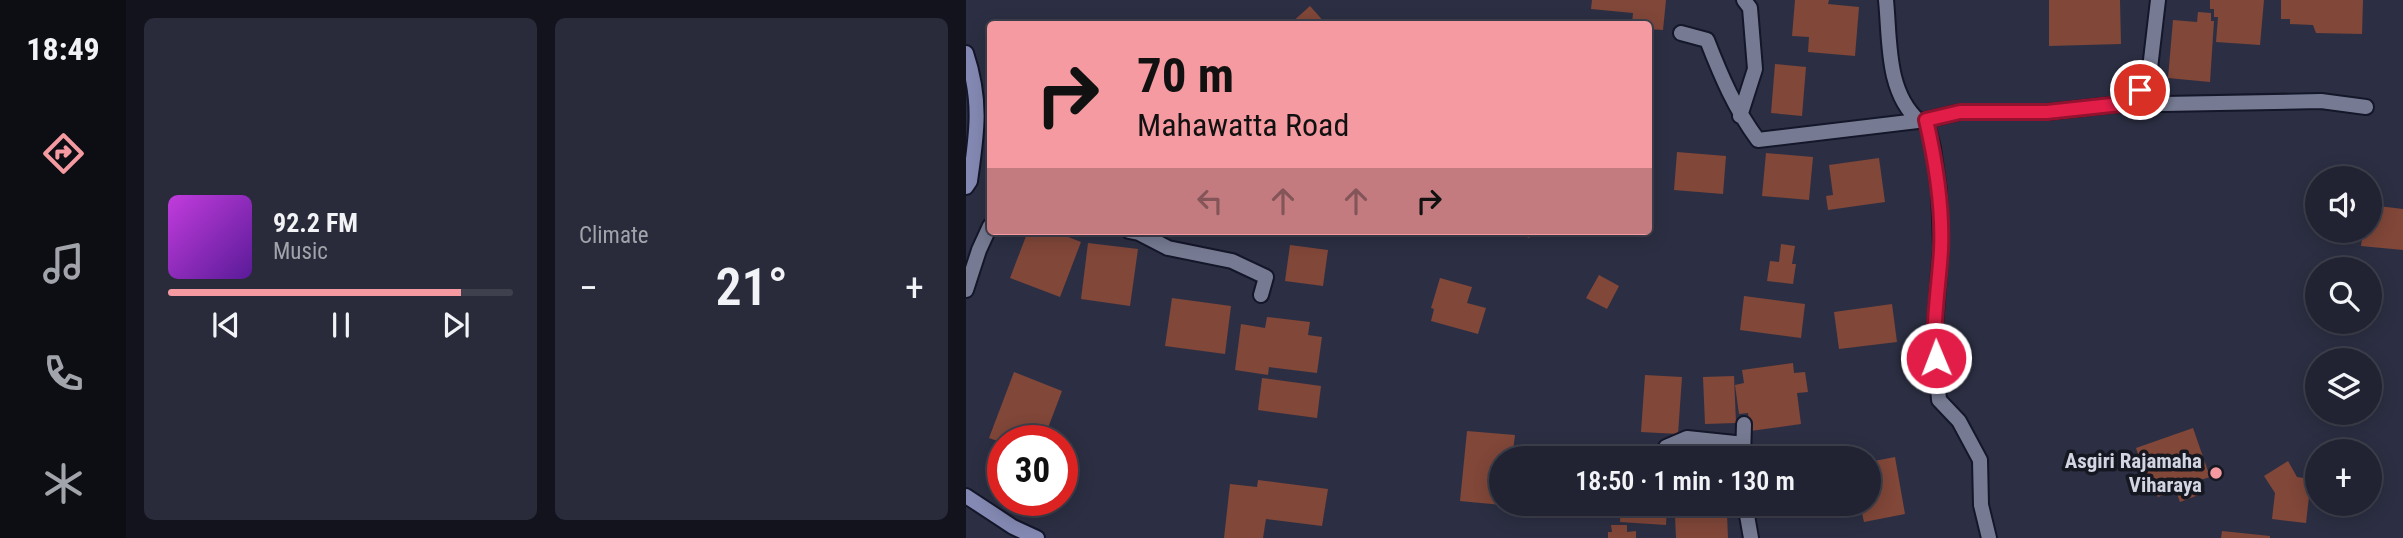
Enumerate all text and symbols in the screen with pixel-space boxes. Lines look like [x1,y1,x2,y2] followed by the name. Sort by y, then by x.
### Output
[26,30,100,68] text: 18:49
[1137,47,1234,104] text: 70 m
[1022,49,1113,140] icon: right
[2110,60,2170,120] pin
[2121,71,2159,109] icon: arrive
[1137,106,1349,144] text: Mahawatta Road
[39,129,88,178] icon: directions
[2305,166,2382,516] map controls
[2305,166,2382,243] button: sound
[1191,182,1229,220] icon: left
[1264,182,1302,220] icon: ahead
[1337,182,1375,220] icon: ahead
[1410,182,1448,220] icon: right
[273,208,358,238] text: 92.2 FM
[579,222,649,249] text: Climate
[273,238,328,265] text: Music
[39,239,88,288] icon: music
[715,257,788,318] text: 21°
[2305,257,2382,334] button: search
[579,266,598,310] text: −
[905,266,924,310] text: +
[207,306,245,344] icon: previous
[322,306,360,344] icon: pause
[437,306,475,344] icon: next
[1899,321,1973,395] position arrow
[2305,348,2382,425] button: layers
[39,349,88,398] icon: phone
[987,425,1078,516] speed limit sign: 30
[2305,439,2382,516] button: +
[2065,449,2202,497] place label: Asgiri Rajamaha Viharaya
[39,459,88,508] icon: climate
[2208,465,2224,481] marker: Asgiri Rajamaha Viharaya
[1575,466,1795,496] text: 18:50 · 1 min · 130 m

